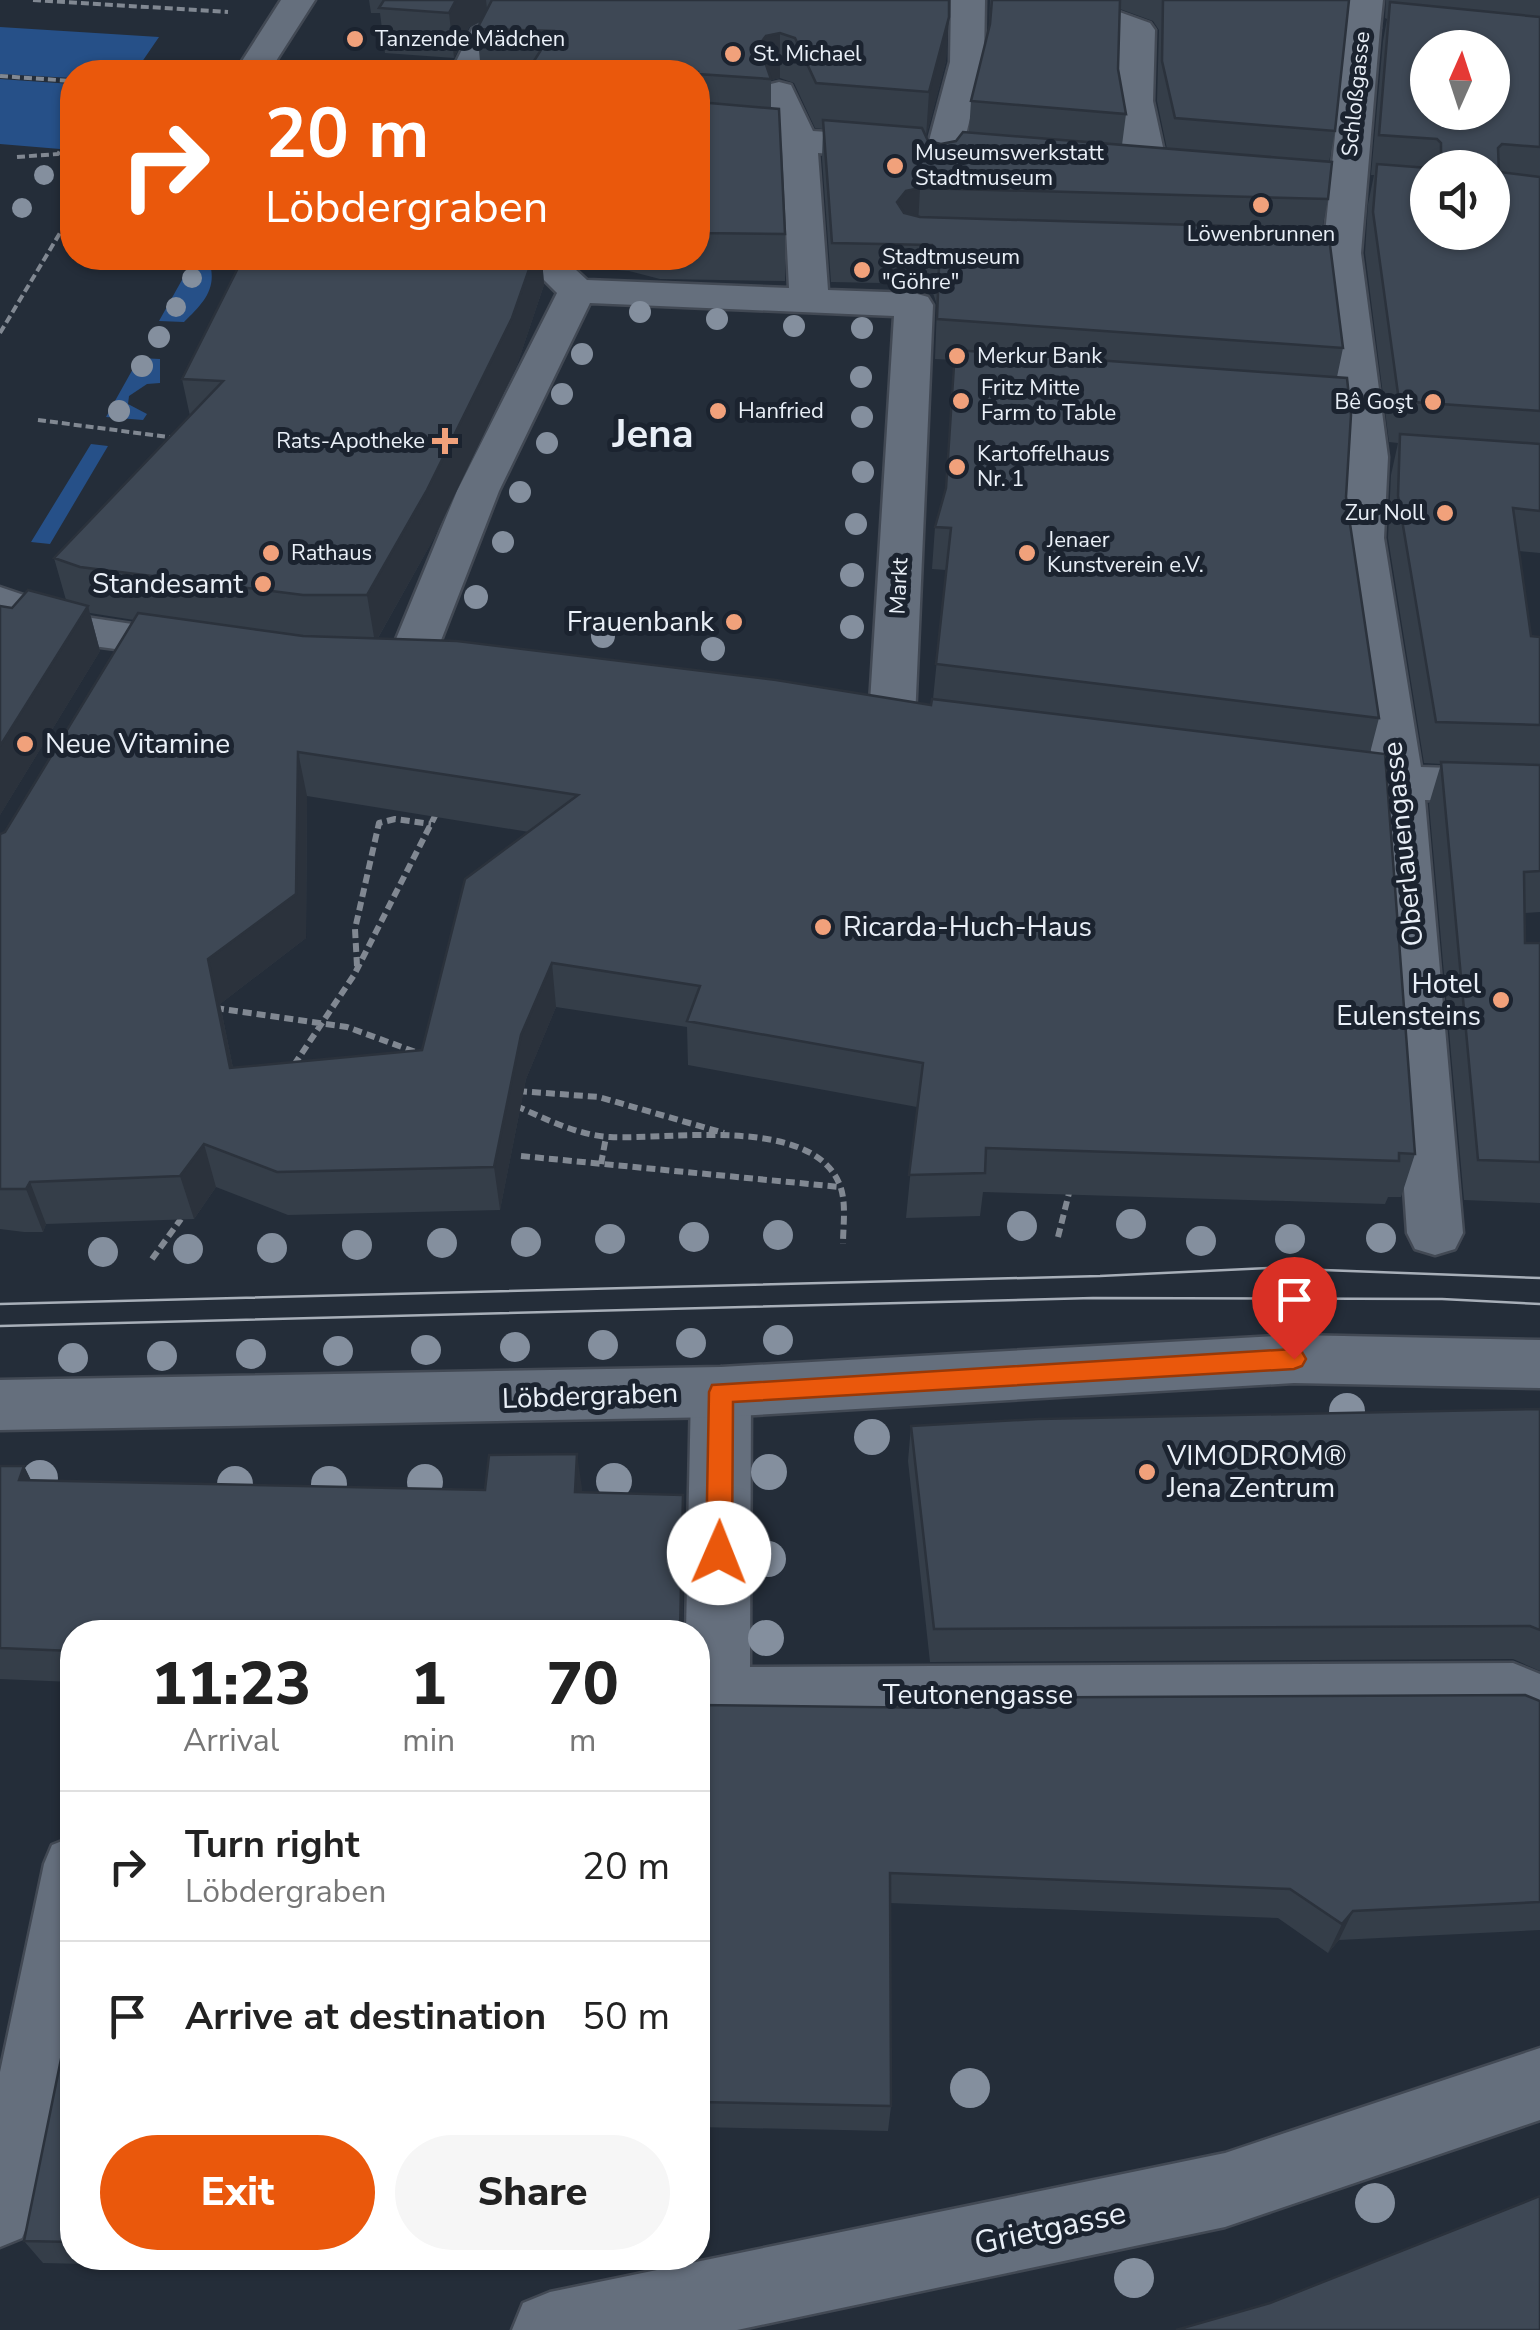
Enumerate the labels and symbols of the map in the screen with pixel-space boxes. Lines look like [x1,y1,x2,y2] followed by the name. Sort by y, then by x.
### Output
[375,24,565,54] place label: Tanzende Mädchen
[344,28,366,50] marker: Tanzende Mädchen
[1335,30,1377,158] street label: Schloßgasse
[1410,30,1510,130] north arrow
[753,39,862,69] place label: St. Michael
[722,43,744,65] marker: St. Michael
[915,138,1104,193] place label: Museumswerkstatt Stadtmuseum
[884,155,906,177] marker: Museumswerkstatt Stadtmuseum
[1250,194,1272,216] marker: Löwenbrunnen
[1187,219,1335,249] place label: Löwenbrunnen
[882,242,1020,297] place label: Stadtmuseum "Göhre"
[851,259,873,281] marker: Stadtmuseum "Göhre"
[977,341,1103,371] place label: Merkur Bank
[946,345,968,367] marker: Merkur Bank
[981,373,1116,428] place label: Fritz Mitte Farm to Table
[1334,387,1413,417] place label: Bê Goşt
[950,390,972,412] marker: Fritz Mitte Farm to Table
[1422,391,1444,413] marker: Bê Goşt
[738,396,824,426] place label: Hanfried
[707,400,729,422] marker: Hanfried
[611,407,694,461] district label: Jena
[276,426,425,456] place label: Rats-Apotheke
[434,430,456,452] marker: Rats-Apotheke
[977,439,1110,494] place label: Kartoffelhaus Nr. 1
[946,456,968,478] marker: Kartoffelhaus Nr. 1
[1345,498,1425,528] place label: Zur Noll
[1434,502,1456,524] marker: Zur Noll
[1046,525,1204,580] place label: Jenaer Kunstverein e.V.
[291,538,372,568] place label: Rathaus
[260,542,282,564] marker: Rathaus
[1016,542,1038,564] marker: Jenaer Kunstverein e.V.
[883,557,915,615] street label: Markt
[92,565,243,603] place label: Standesamt
[252,573,274,595] marker: Standesamt
[567,603,715,641] place label: Frauenbank
[723,611,745,633] marker: Frauenbank
[45,725,230,763] place label: Neue Vitamine
[14,733,36,755] marker: Neue Vitamine
[1373,740,1433,948] street label: Oberlauengasse
[843,908,1092,946] place label: Ricarda-Huch-Haus
[812,916,834,938] marker: Ricarda-Huch-Haus
[1336,965,1482,1035] place label: Hotel Eulensteins
[1490,989,1512,1011] marker: Hotel Eulensteins
[1252,1257,1337,1360] pin
[501,1374,679,1418] street label: Löbdergraben
[1166,1437,1346,1507] place label: VIMODROM® Jena Zentrum
[1136,1461,1158,1483] marker: VIMODROM® Jena Zentrum
[667,1501,771,1605] position arrow
[883,1676,1073,1714] street label: Teutonengasse
[970,2191,1130,2265] street label: Grietgasse

